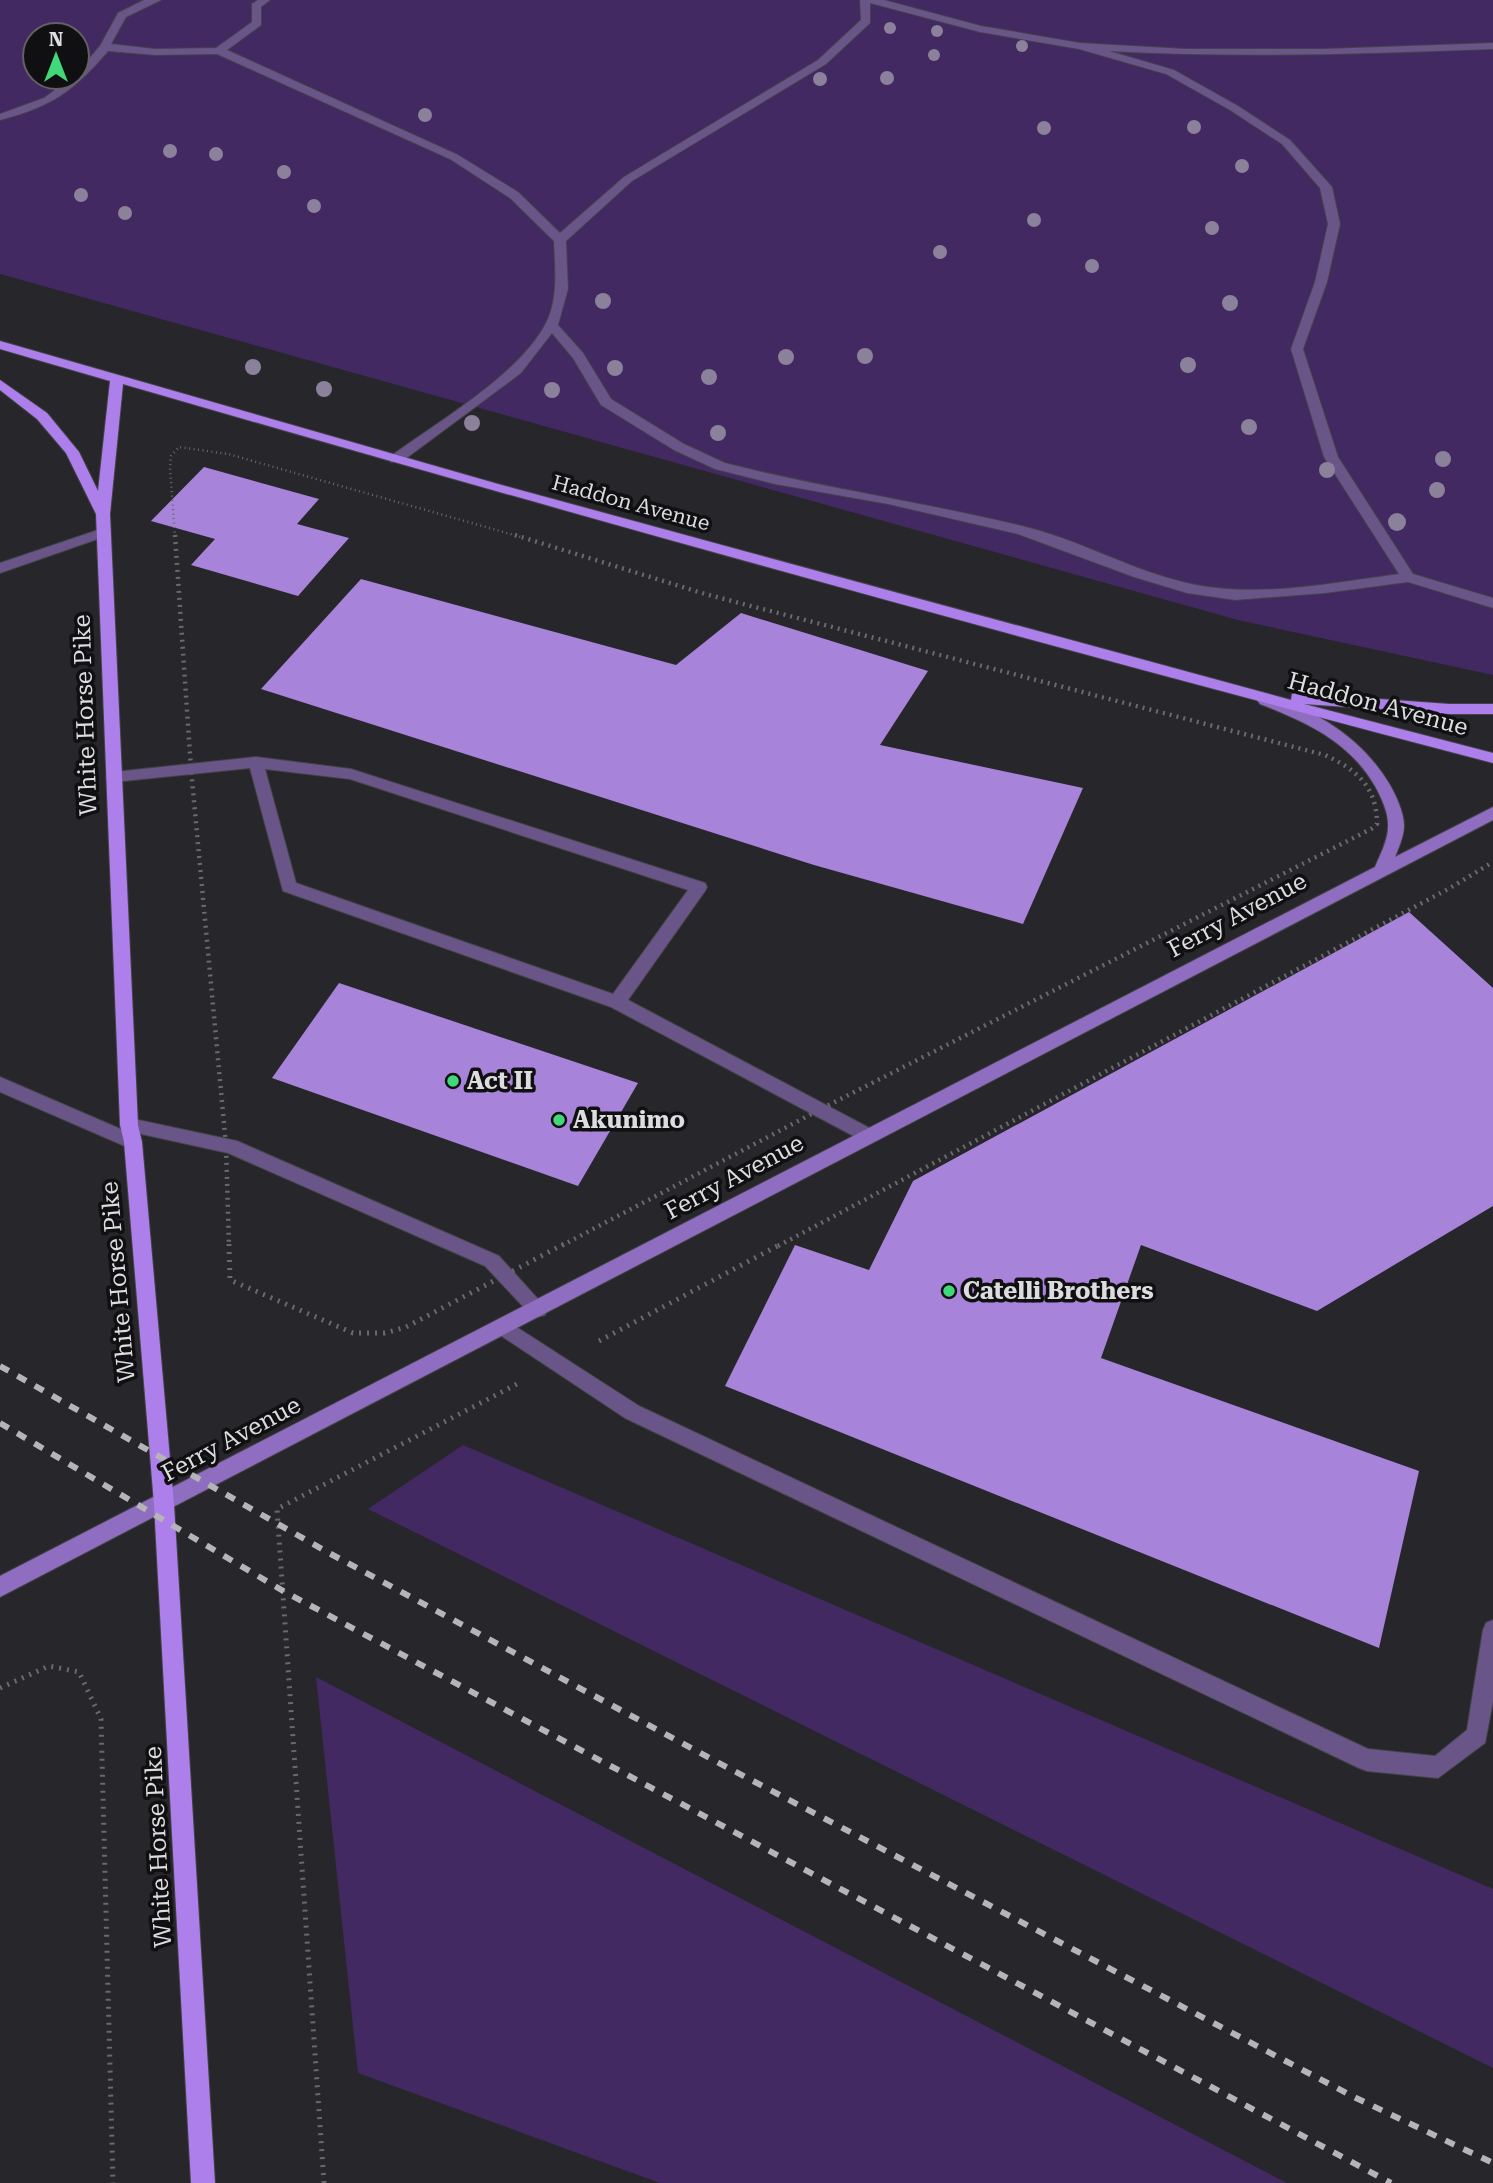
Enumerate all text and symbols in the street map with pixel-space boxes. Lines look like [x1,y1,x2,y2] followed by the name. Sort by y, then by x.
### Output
[21,21,91,91] north arrow
[49,28,64,51] text: N
[549,470,713,536] street label: Haddon Avenue
[67,614,103,816] street label: White Horse Pike
[1285,666,1471,742] street label: Haddon Avenue
[1163,867,1311,963] street label: Ferry Avenue
[467,1067,533,1095] place label: Act II
[445,1073,461,1089] marker: Act II
[573,1106,685,1134] place label: Akunimo
[551,1112,567,1128] marker: Akunimo
[660,1129,808,1225] street label: Ferry Avenue
[95,1180,141,1384] street label: White Horse Pike
[963,1277,1154,1305] place label: Catelli Brothers
[941,1283,957,1299] marker: Catelli Brothers
[157,1391,305,1487] street label: Ferry Avenue
[139,1746,177,1948] street label: White Horse Pike

